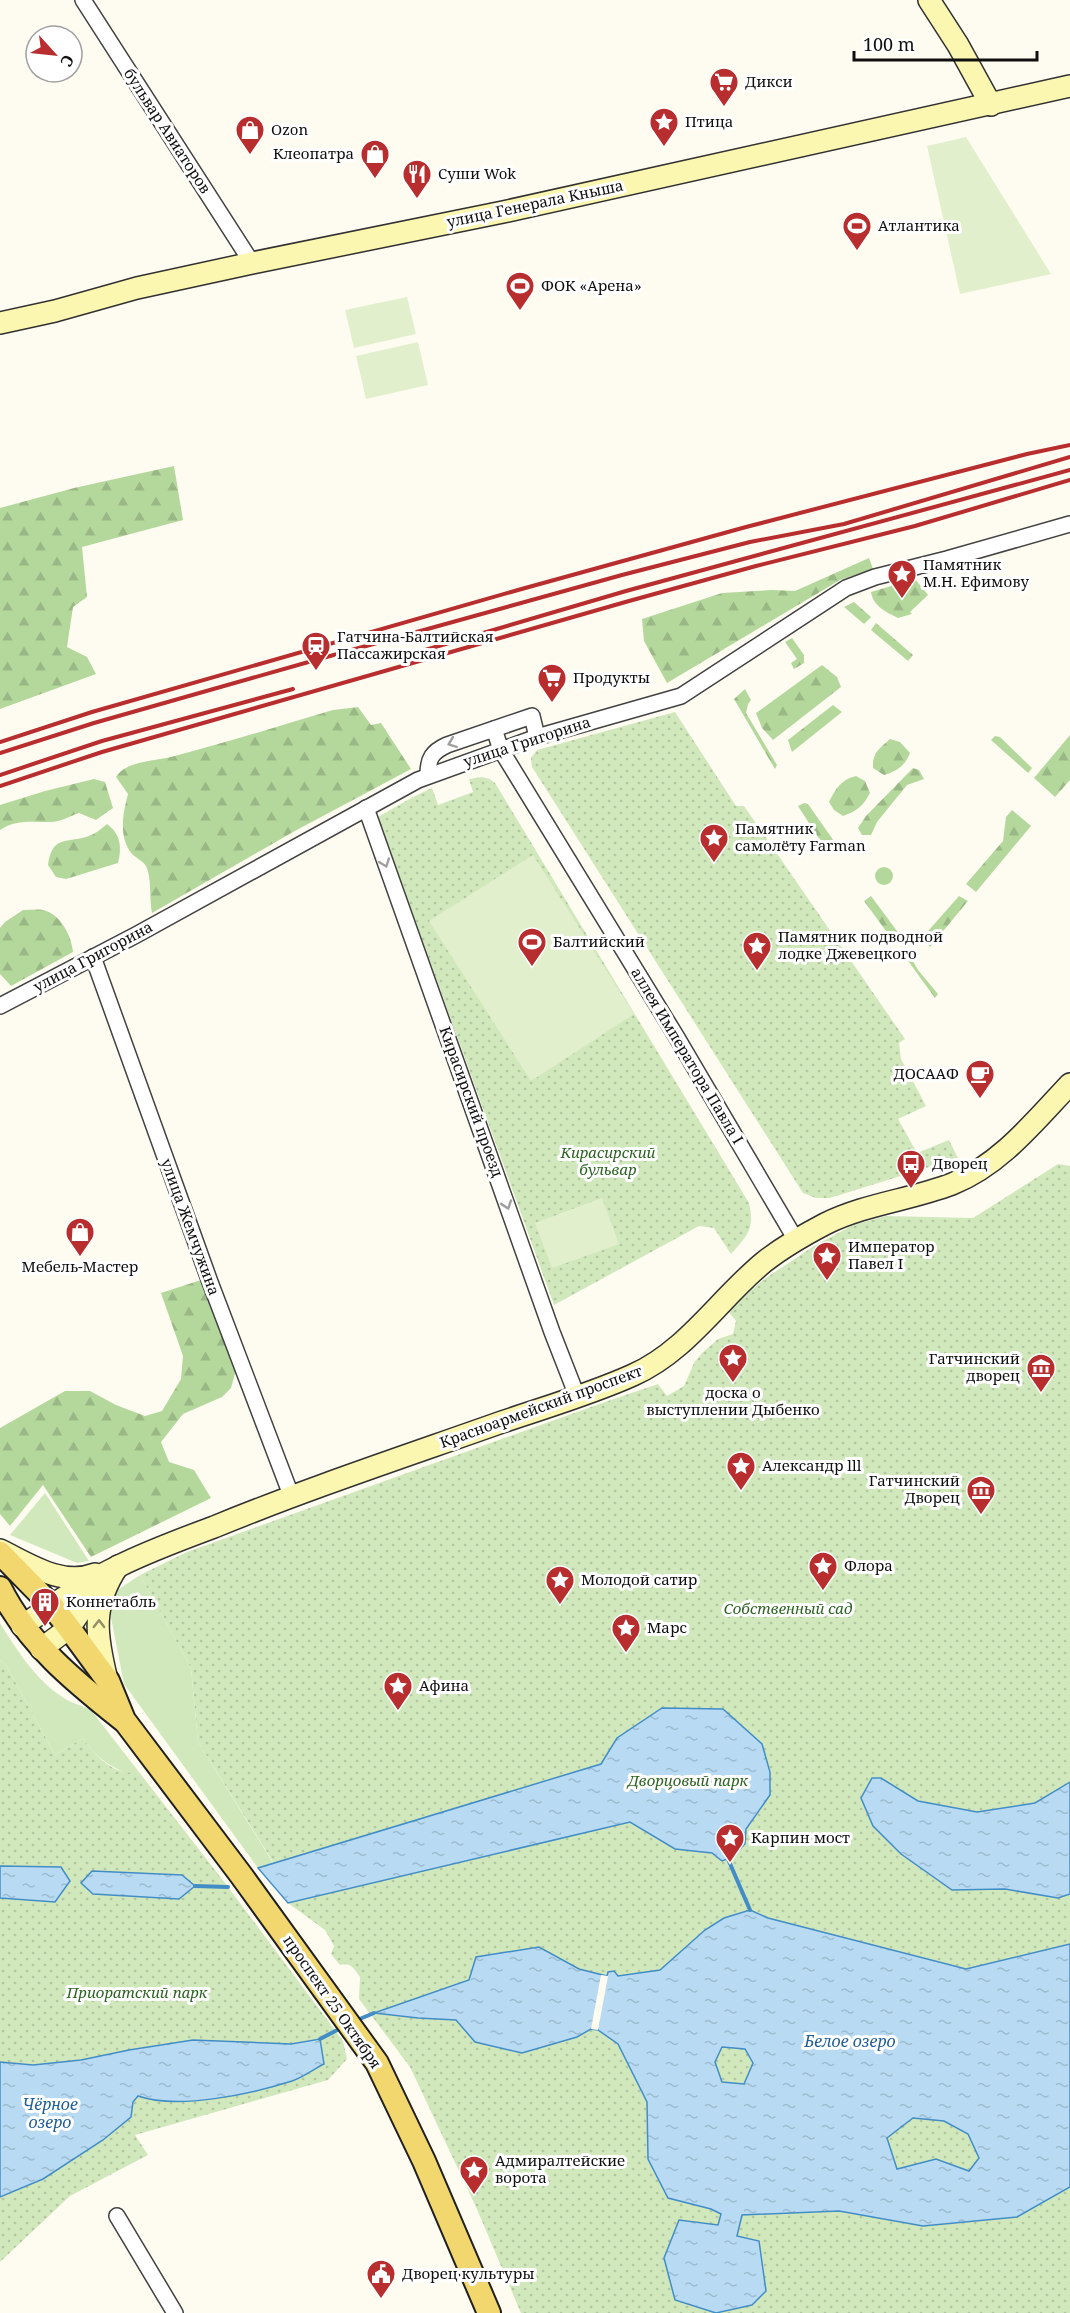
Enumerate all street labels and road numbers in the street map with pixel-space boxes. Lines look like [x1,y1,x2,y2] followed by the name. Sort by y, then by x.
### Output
[120,64,216,197] street label: бульвар Авиаторов
[445,175,625,232] street label: улица Генерала Кныша
[461,711,593,771] street label: улица Григорина
[29,916,156,996] street label: улица Григорина
[627,964,749,1147] street label: аллея Императора Павла I
[435,1024,508,1180] street label: Кирасирский проезд
[157,1156,225,1298] street label: улица Жемчужина
[437,1360,645,1452] street label: Красноармейский проспект
[279,1931,386,2072] street label: проспект 25 Октября

